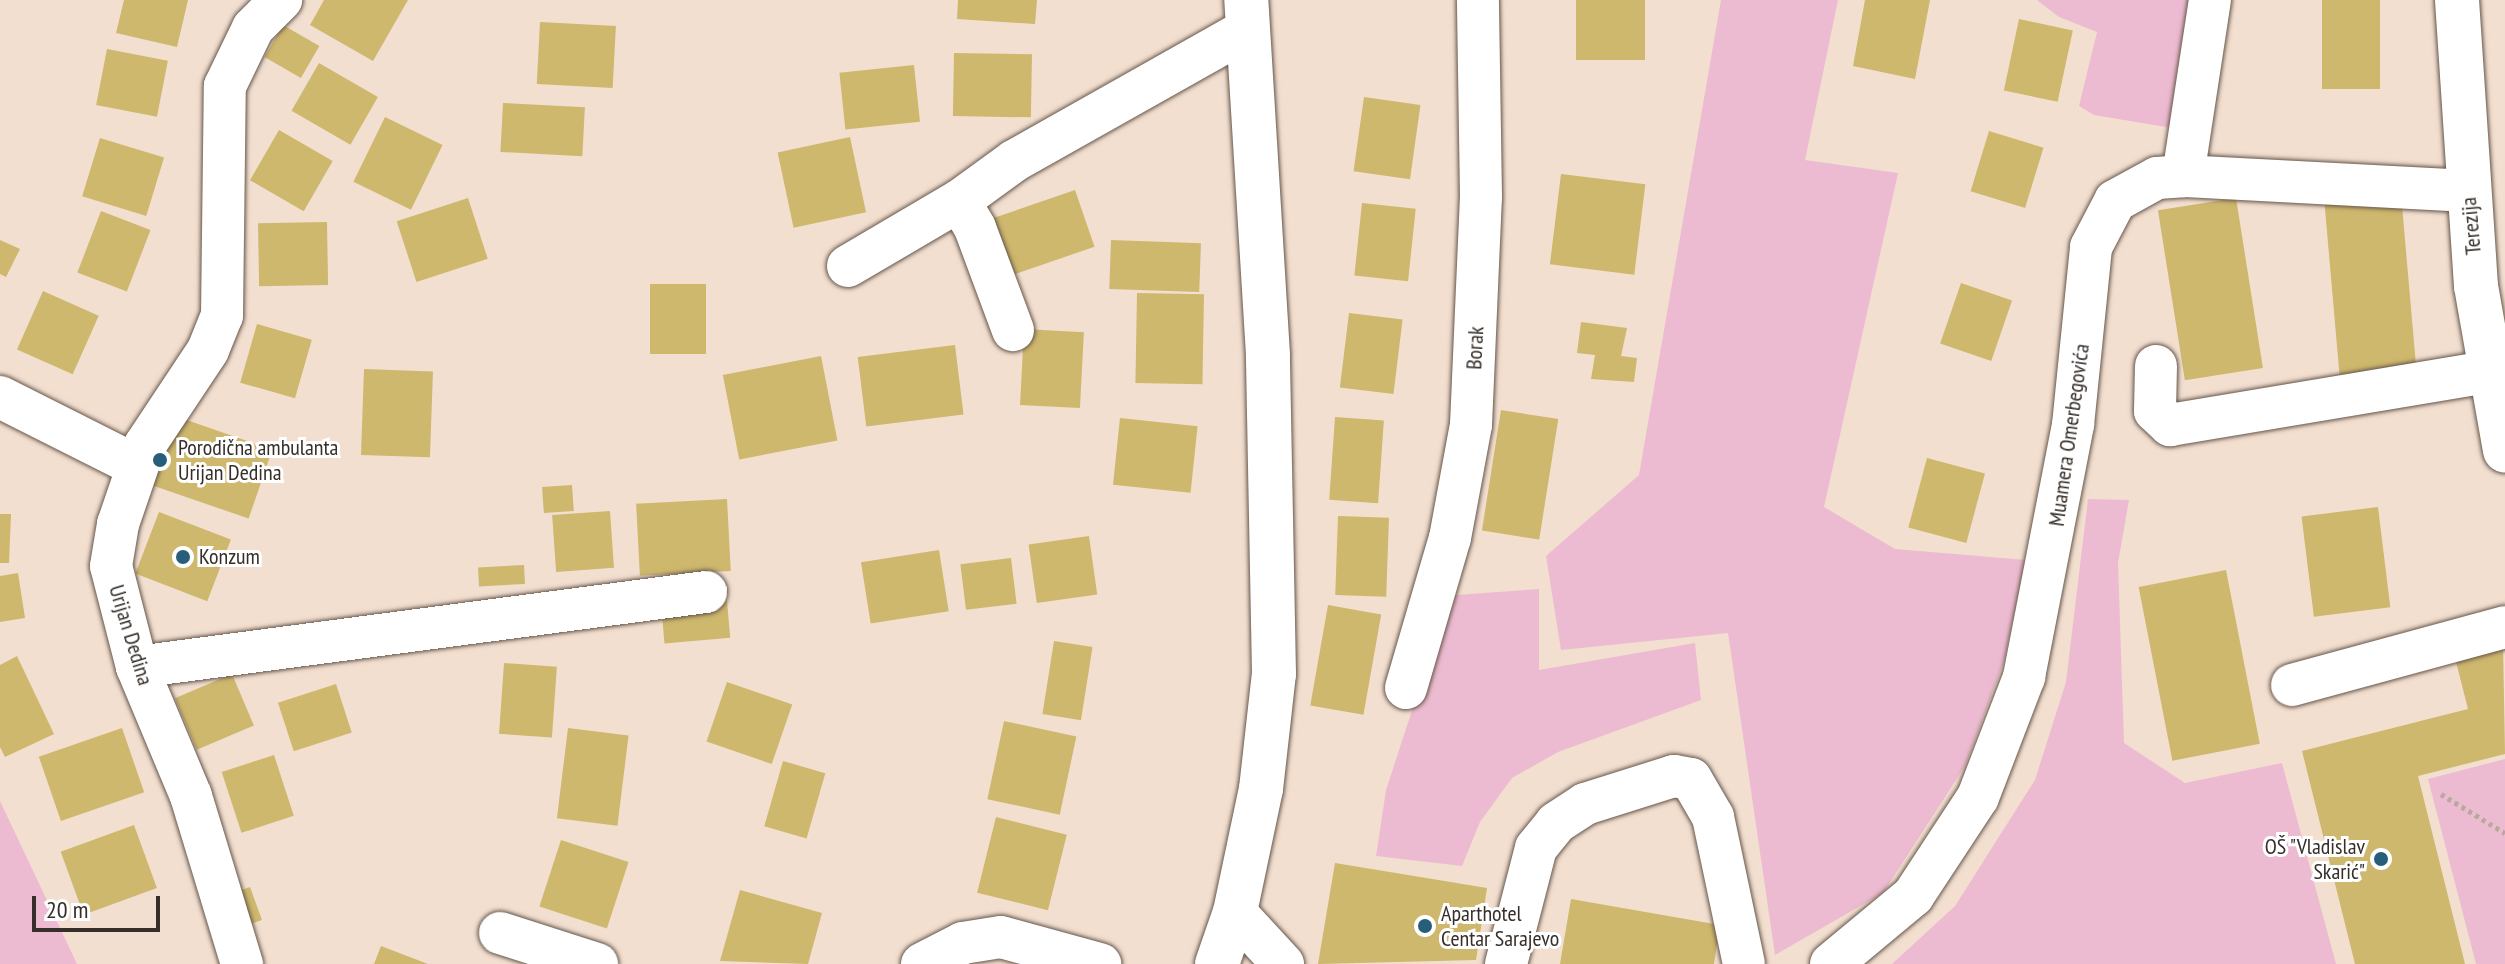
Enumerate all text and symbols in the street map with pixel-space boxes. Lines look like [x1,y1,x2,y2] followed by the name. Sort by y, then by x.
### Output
[2455,196,2487,256] street label: Terezija
[1461,326,1489,370] street label: Borak
[2043,342,2095,528] street label: Muamera Omerbegovića
[178,434,338,486] place label: Porodična ambulanta Urijan Dedina
[149,449,171,471] marker: Porodična ambulanta Urijan Dedina
[199,544,260,570] place label: Konzum
[174,548,192,566] marker: Konzum
[103,582,159,688] street label: Urijan Dedina
[2264,833,2365,884] place label: OŠ "Vladislav Skarić"
[2372,850,2390,868] marker: OŠ "Vladislav Skarić"
[36,880,164,930] scale bar
[46,894,88,925] text: 20 m
[1441,900,1559,952] place label: Aparthotel Centar Sarajevo
[1416,917,1434,935] marker: Aparthotel Centar Sarajevo

